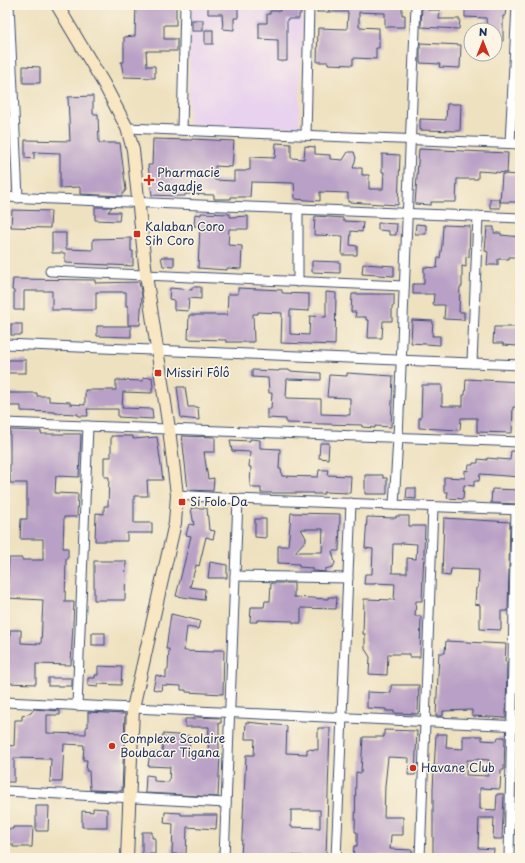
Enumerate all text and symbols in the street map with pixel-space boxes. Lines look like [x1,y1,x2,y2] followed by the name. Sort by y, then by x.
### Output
[463,22,503,62] north arrow
[479,23,488,40] text: N
[157,163,220,195] place label: Pharmacie Sagadje
[144,175,154,185] marker: Pharmacie Sagadje
[145,217,225,249] place label: Kalaban Coro Sih Coro
[132,229,142,239] marker: Kalaban Coro Sih Coro
[166,363,230,381] place label: Missiri Fôlô
[153,368,163,378] marker: Missiri Fôlô
[190,492,248,510] place label: Si Folo Da
[177,497,187,507] marker: Si Folo Da
[120,729,225,761] place label: Complexe Scolaire Boubacar Tigana
[107,741,117,751] marker: Complexe Scolaire Boubacar Tigana
[421,758,495,776] place label: Havane Club
[408,763,418,773] marker: Havane Club

